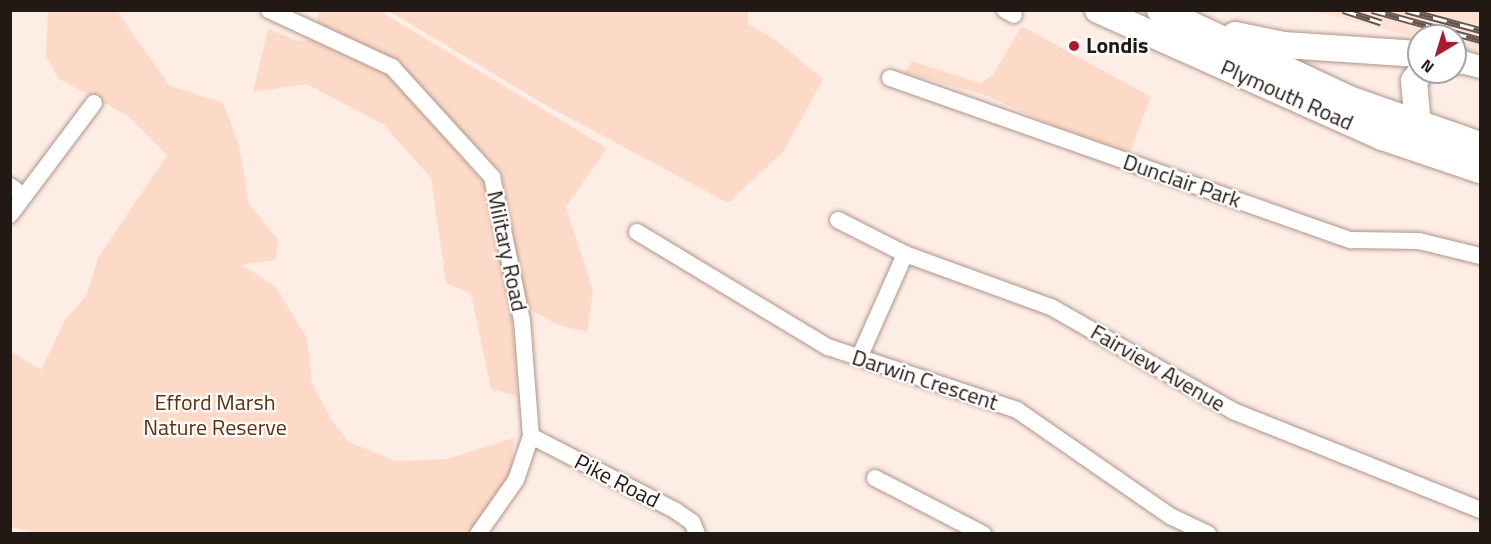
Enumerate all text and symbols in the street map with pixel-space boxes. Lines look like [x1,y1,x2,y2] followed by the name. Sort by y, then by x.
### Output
[1407,24,1467,84] north arrow
[1086,33,1148,59] place label: Londis
[1067,39,1081,53] marker: Londis
[1217,54,1357,136] street label: Plymouth Road
[1415,54,1439,79] text: N
[1120,149,1244,213] street label: Dunclair Park
[481,188,533,314] street label: Military Road
[1086,319,1230,417] street label: Fairview Avenue
[849,344,1001,416] street label: Darwin Crescent
[143,389,287,440] park label: Efford Marsh Nature Reserve
[570,448,664,514] street label: Pike Road

